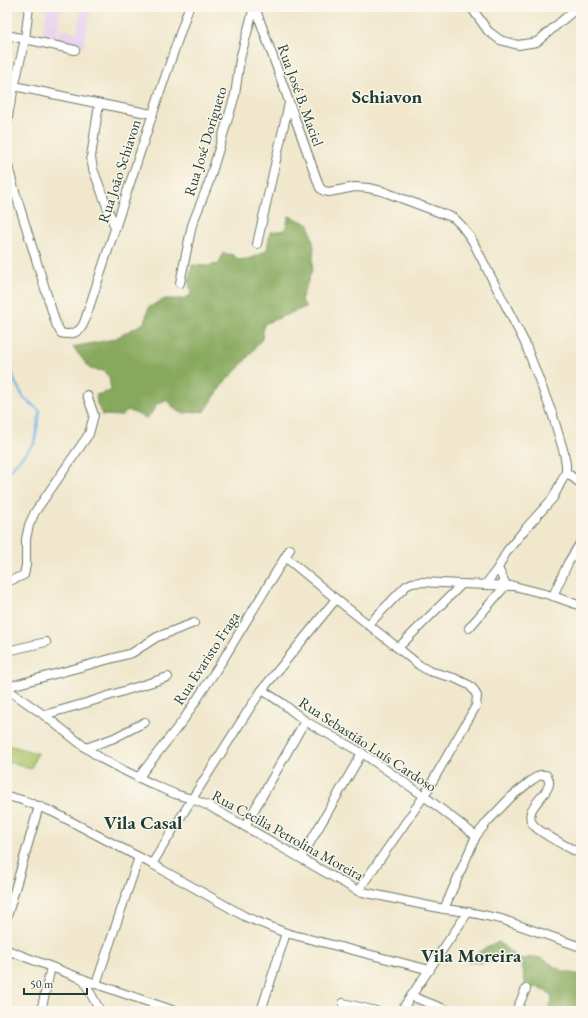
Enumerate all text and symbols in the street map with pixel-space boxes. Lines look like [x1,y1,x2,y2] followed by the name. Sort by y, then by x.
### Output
[274,41,328,149] street label: Rua José B. Maciel
[179,84,231,198] street label: Rua José Dorigueto
[352,84,423,109] district label: Schiavon
[93,117,145,225] street label: Rua João Schiavon
[169,608,243,708] street label: Rua Evaristo Fraga
[295,692,441,796] street label: Rua Sebastião Luís Cardoso
[209,785,367,885] street label: Rua Cecilia Petrolina Moreira
[104,810,183,835] district label: Vila Casal
[421,943,522,968] district label: Vila Moreira
[24,970,87,996] scale bar
[30,976,54,992] text: 50 m

